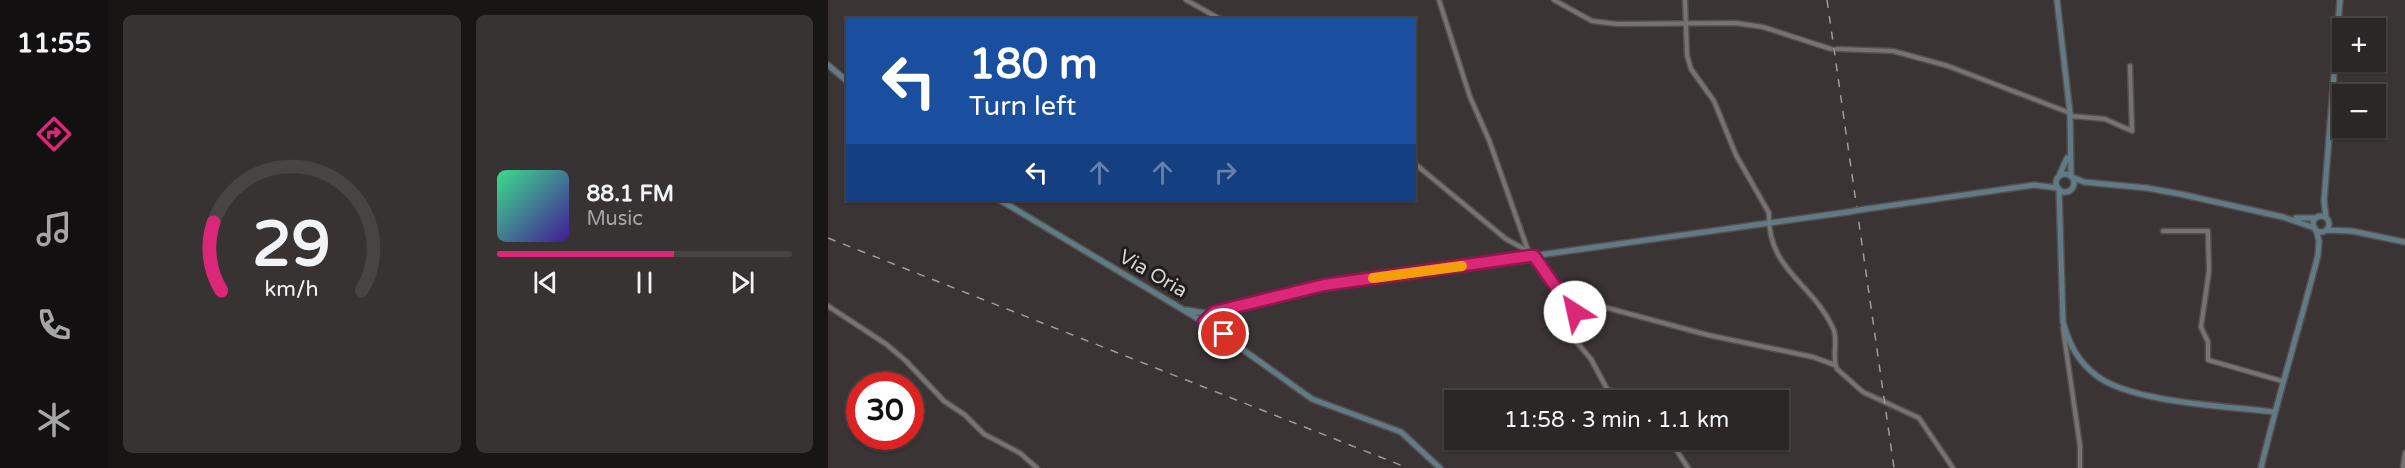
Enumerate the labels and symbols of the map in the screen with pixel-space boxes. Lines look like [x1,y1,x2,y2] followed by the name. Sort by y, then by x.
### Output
[1115,245,1191,303] street label: Via Oria
[1543,280,1607,344] position arrow
[1198,308,1249,359] pin
[846,372,924,450] speed limit sign: 30

